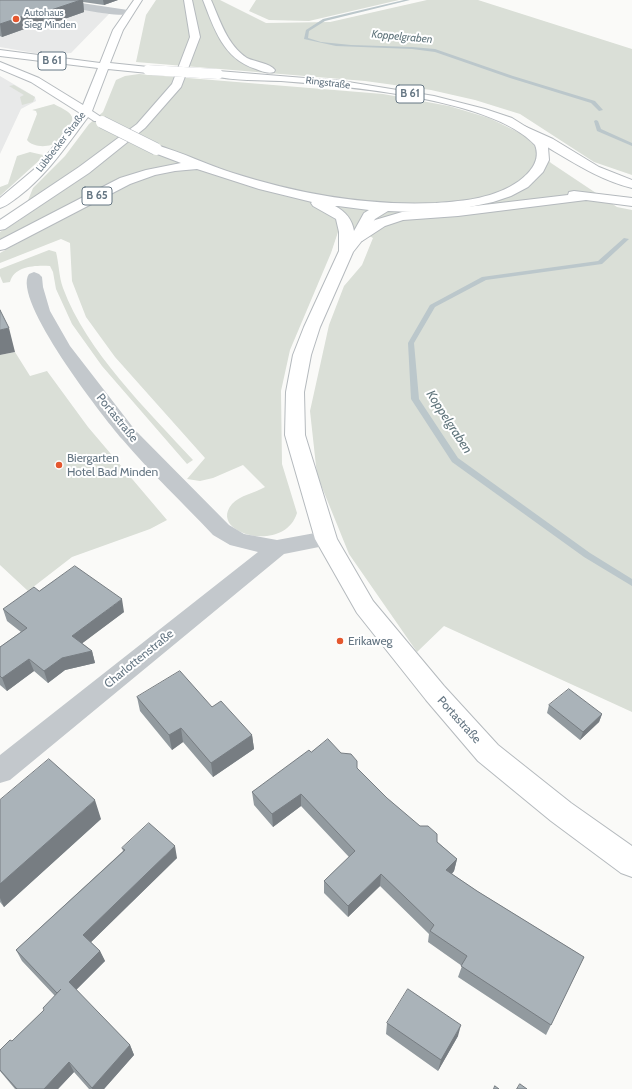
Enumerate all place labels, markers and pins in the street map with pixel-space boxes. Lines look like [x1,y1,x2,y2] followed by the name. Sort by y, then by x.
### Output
[24,7,76,30] place label: Autohaus Sieg Minden
[11,14,21,24] marker: Autohaus Sieg Minden
[67,451,158,479] place label: Biergarten Hotel Bad Minden
[54,460,64,470] marker: Biergarten Hotel Bad Minden
[348,634,393,648] place label: Erikaweg
[335,636,345,646] marker: Erikaweg

